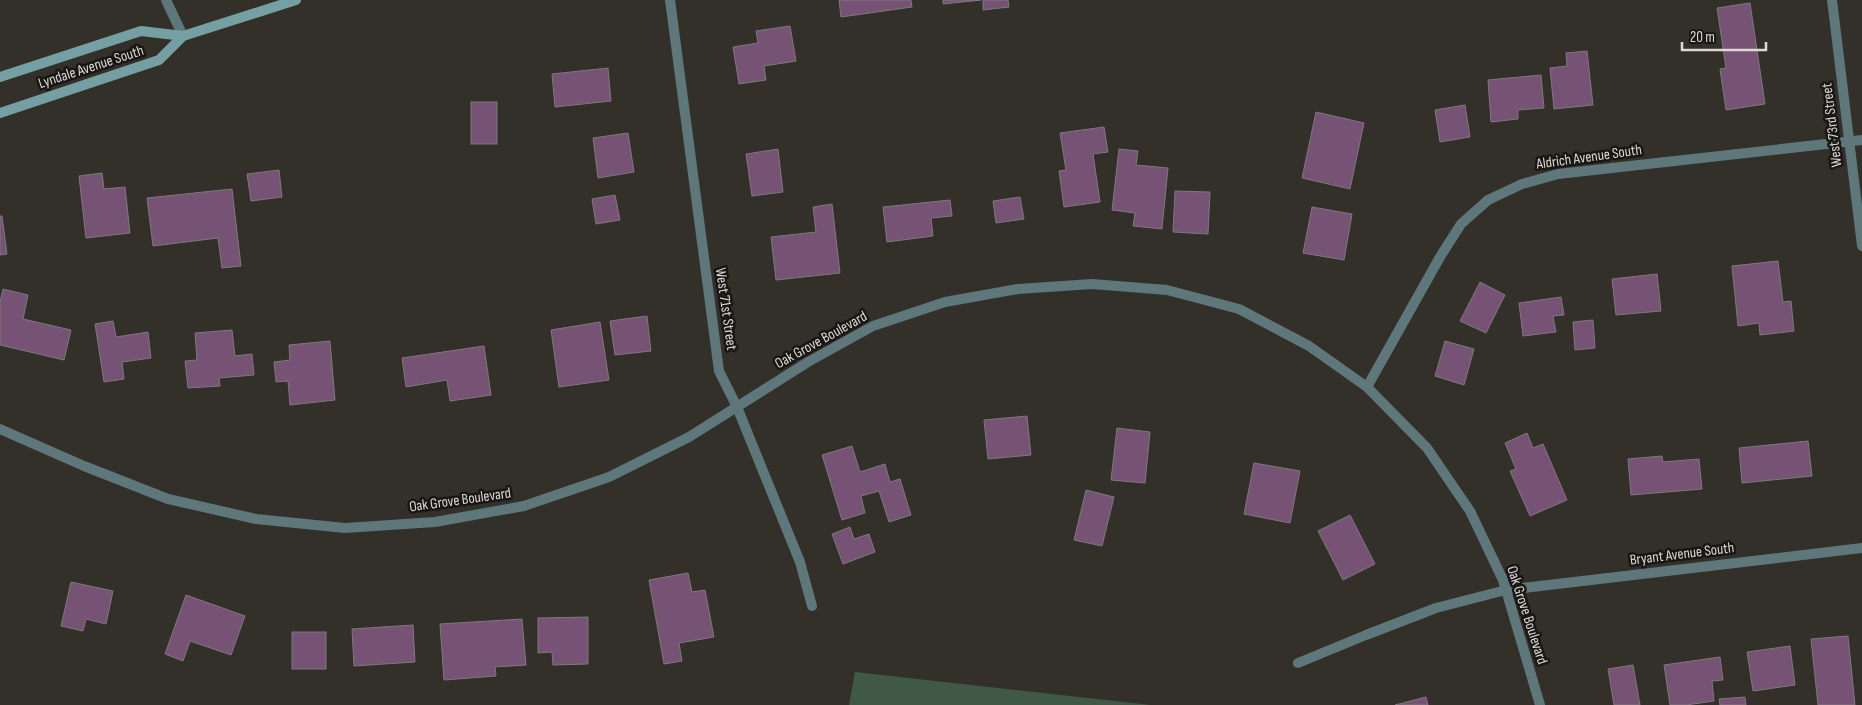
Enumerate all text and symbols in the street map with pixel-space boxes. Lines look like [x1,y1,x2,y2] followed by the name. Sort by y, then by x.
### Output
[1682,20,1766,52] scale bar
[1690,28,1715,47] text: 20 m
[36,41,146,93] street label: Lyndale Avenue South
[1817,81,1847,168] street label: West 73rd Street
[1534,140,1643,174] street label: Aldrich Avenue South
[711,266,741,352] street label: West 71st Street
[772,307,870,373] street label: Oak Grove Boulevard
[408,483,512,517] street label: Oak Grove Boulevard
[1629,538,1735,570] street label: Bryant Avenue South
[1502,563,1552,667] street label: Oak Grove Boulevard

